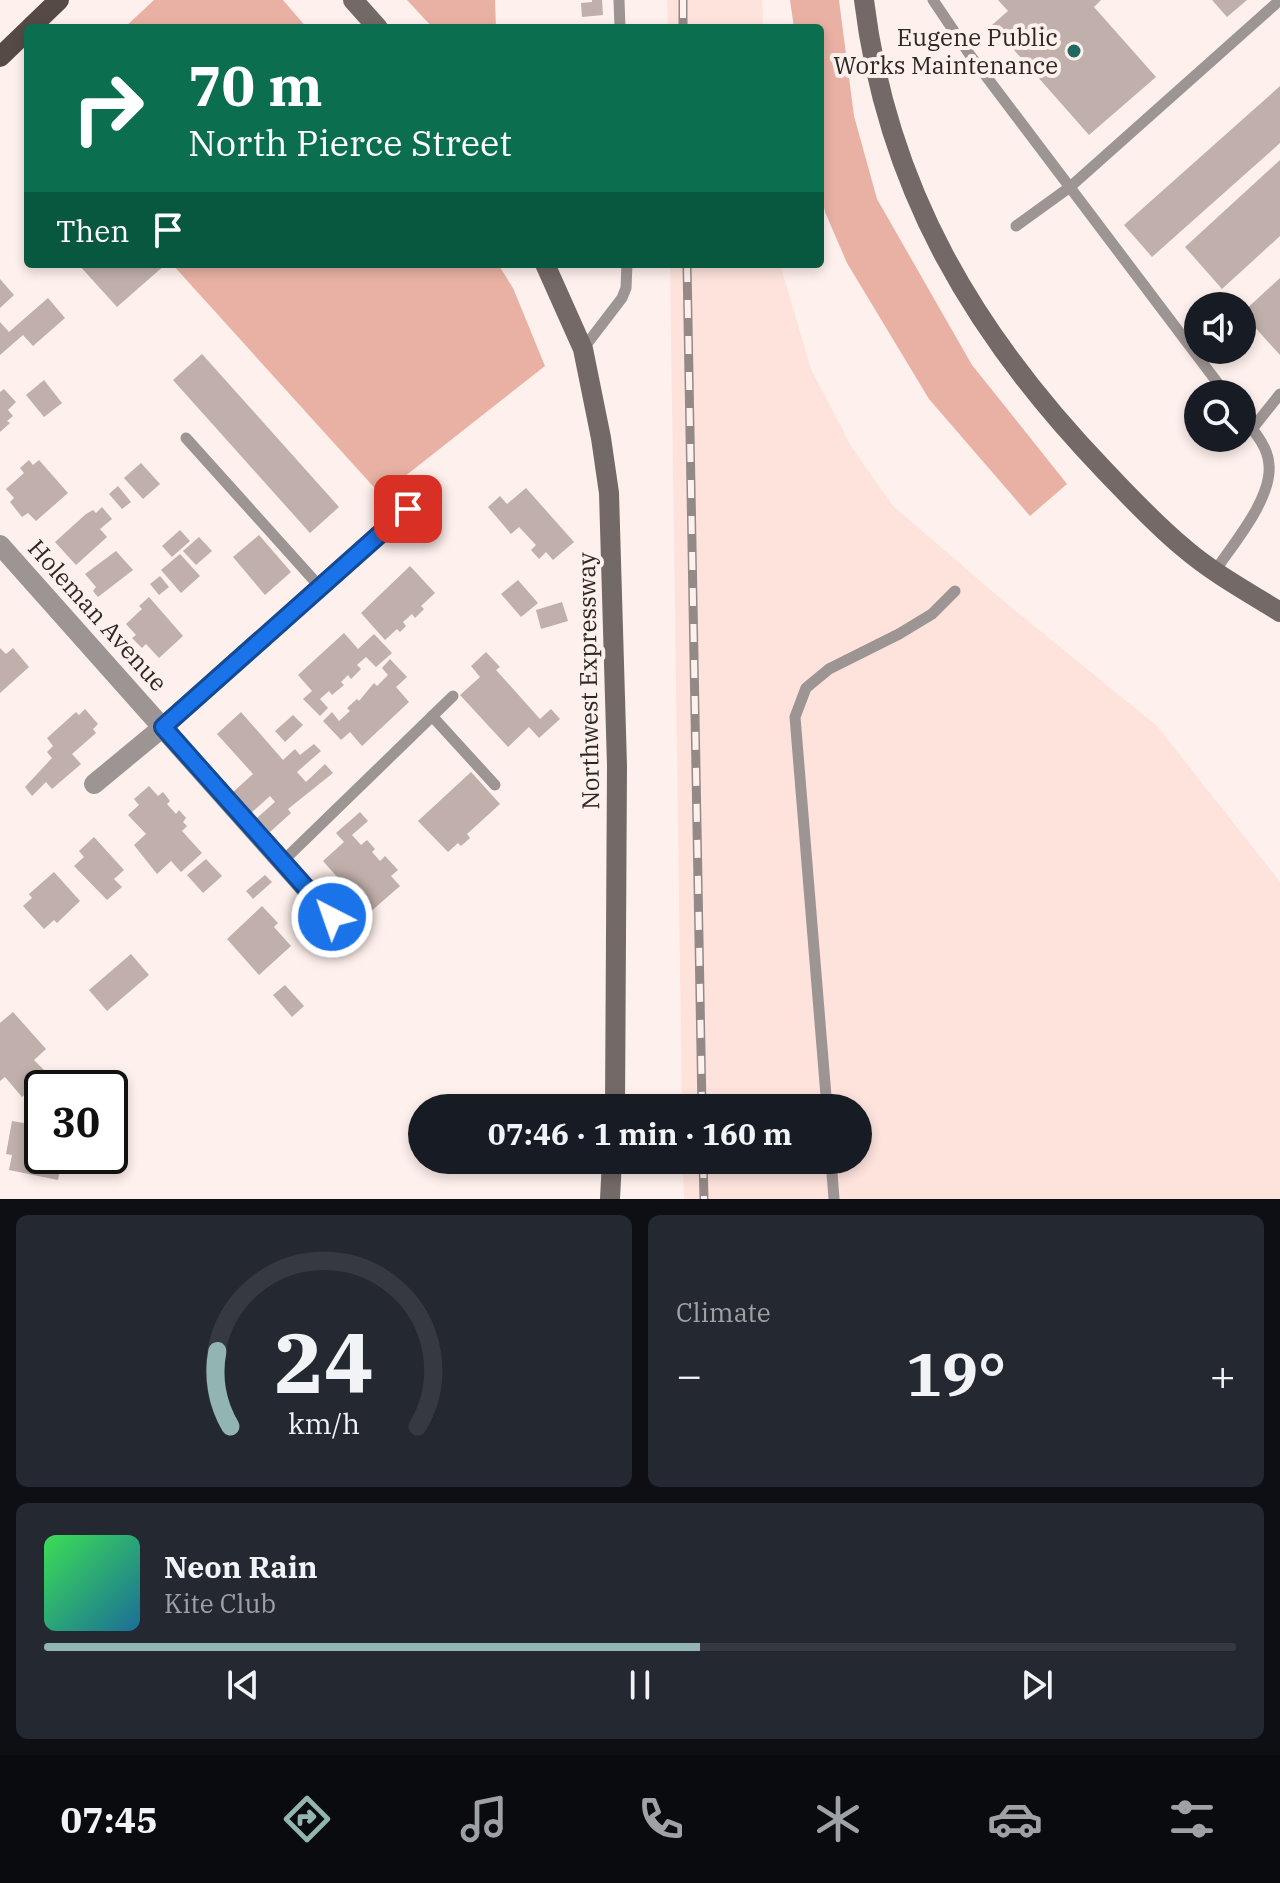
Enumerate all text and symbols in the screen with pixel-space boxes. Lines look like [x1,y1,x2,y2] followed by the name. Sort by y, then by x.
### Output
[833,21,1058,81] place label: Eugene Public Works Maintenance
[1065,42,1083,60] marker: Eugene Public Works Maintenance
[188,49,323,121] text: 70 m
[56,56,160,160] icon: right
[188,119,512,166] text: North Pierce Street
[146,208,190,252] icon: arrive
[56,211,130,250] text: Then
[1184,292,1256,452] map controls
[1184,292,1256,364] button: sound
[1184,380,1256,452] button: search
[374,475,442,543] pin
[386,487,430,531] icon: arrive
[21,532,175,698] street label: Holeman Avenue
[570,552,606,810] street label: Northwest Expressway
[290,875,374,959] position arrow
[24,1070,128,1174] speed limit sign: 30
[488,1114,792,1153] text: 07:46 · 1 min · 160 m
[676,1295,771,1329] text: Climate
[274,1308,374,1416] text: 24
[906,1334,1006,1413] text: 19°
[676,1346,702,1403] text: −
[1210,1346,1236,1403] text: +
[288,1405,360,1442] text: km/h
[164,1547,318,1586] text: Neon Rain
[164,1586,276,1620] text: Kite Club
[221,1663,265,1707] icon: previous
[618,1663,662,1707] icon: pause
[1015,1663,1059,1707] icon: next
[279,1791,335,1847] icon: directions
[456,1791,512,1847] icon: music
[633,1791,689,1847] icon: phone
[810,1791,866,1847] icon: climate
[987,1791,1043,1847] icon: car
[1164,1791,1220,1847] icon: filters
[60,1796,158,1843] text: 07:45

